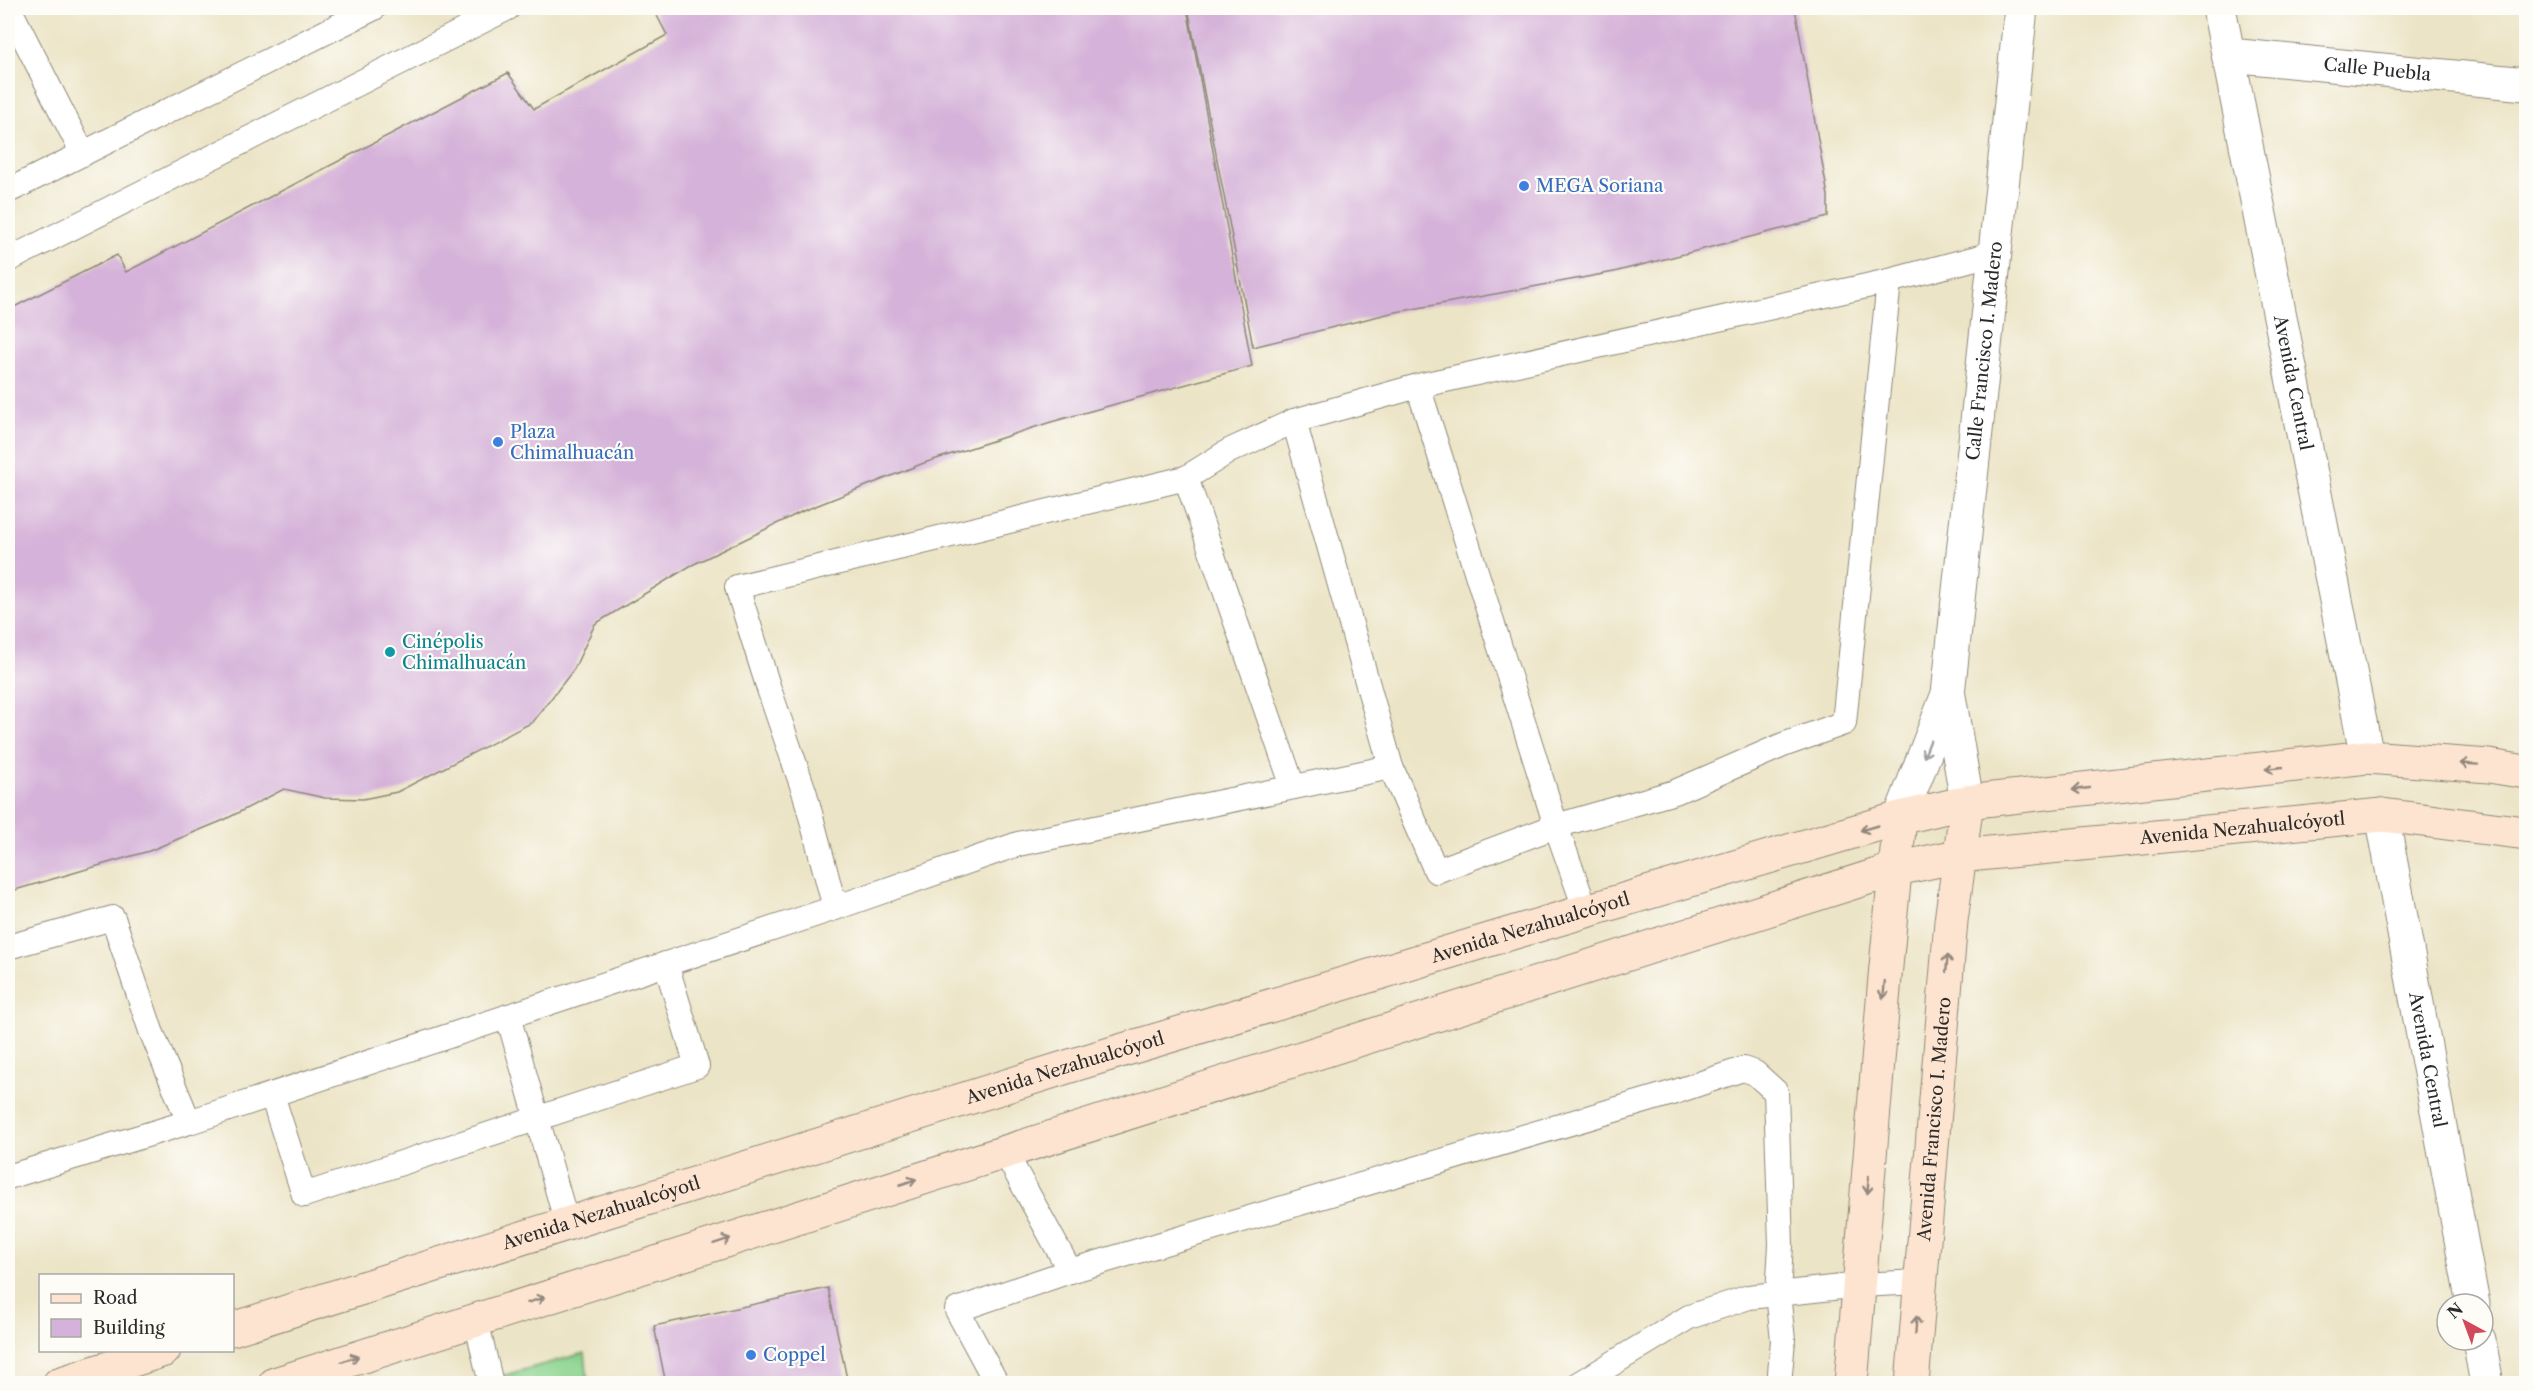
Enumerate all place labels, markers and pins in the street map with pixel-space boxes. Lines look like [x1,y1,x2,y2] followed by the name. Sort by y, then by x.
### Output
[1536,175,1664,197] place label: MEGA Soriana
[1517,179,1531,193] marker: MEGA Soriana
[510,421,634,464] place label: Plaza Chimalhuacán
[491,435,505,449] marker: Plaza Chimalhuacán
[402,631,526,674] place label: Cinépolis Chimalhuacán
[383,645,397,659] marker: Cinépolis Chimalhuacán
[763,1344,826,1366] place label: Coppel
[744,1348,758,1362] marker: Coppel

